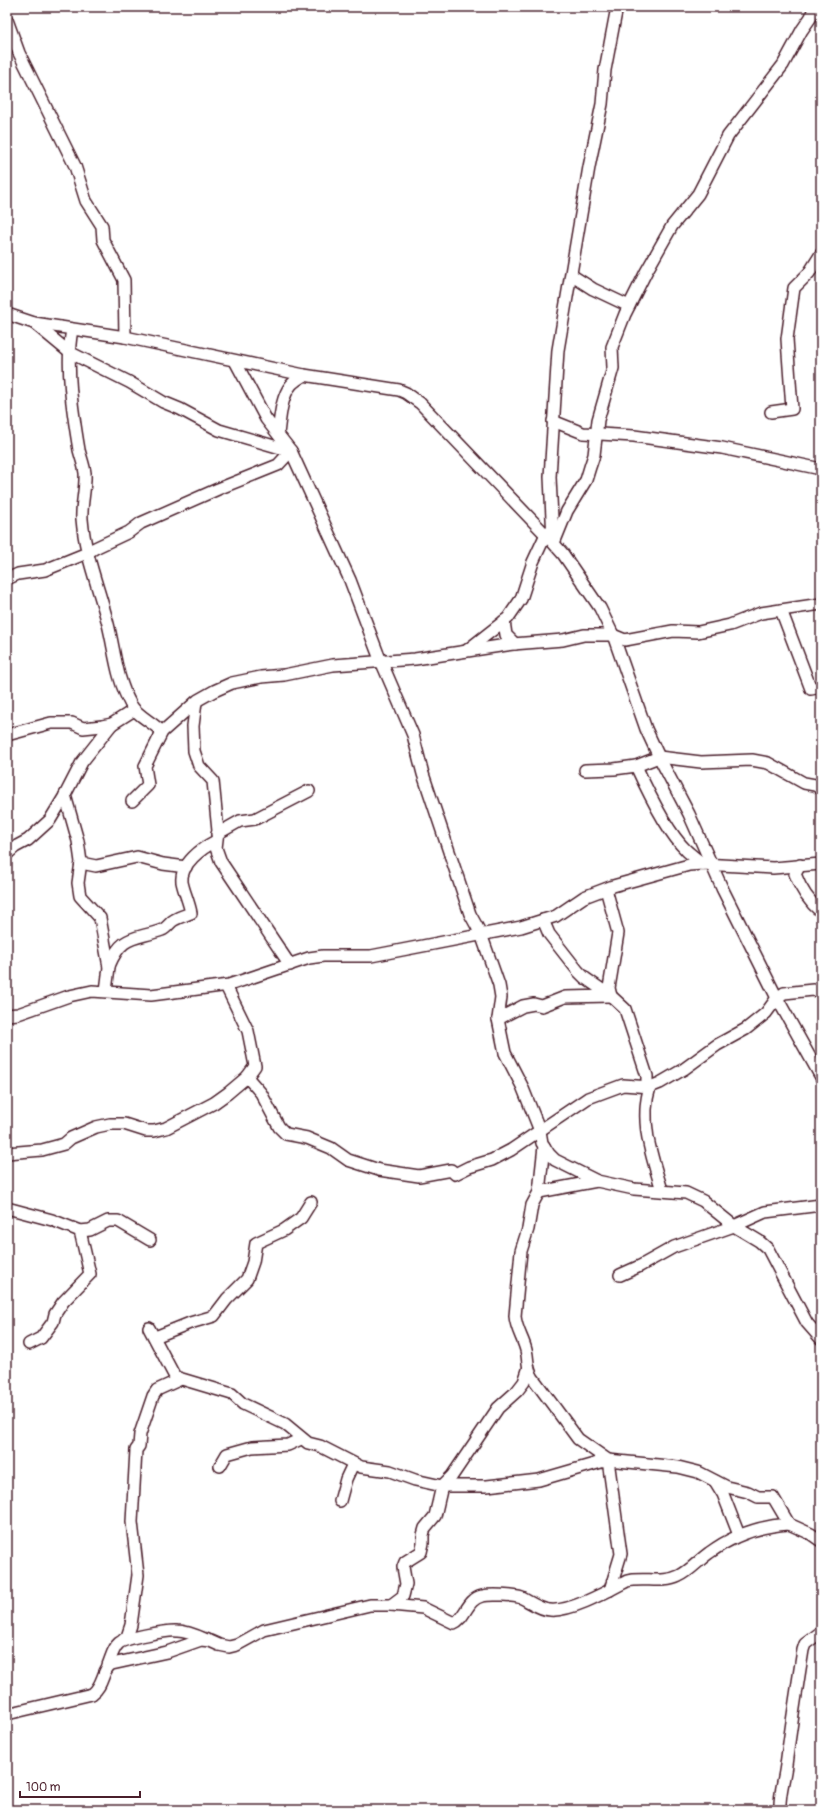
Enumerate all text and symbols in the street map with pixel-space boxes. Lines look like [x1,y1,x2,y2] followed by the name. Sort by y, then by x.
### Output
[20,1773,140,1799] scale bar
[26,1780,61,1795] text: 100 m

